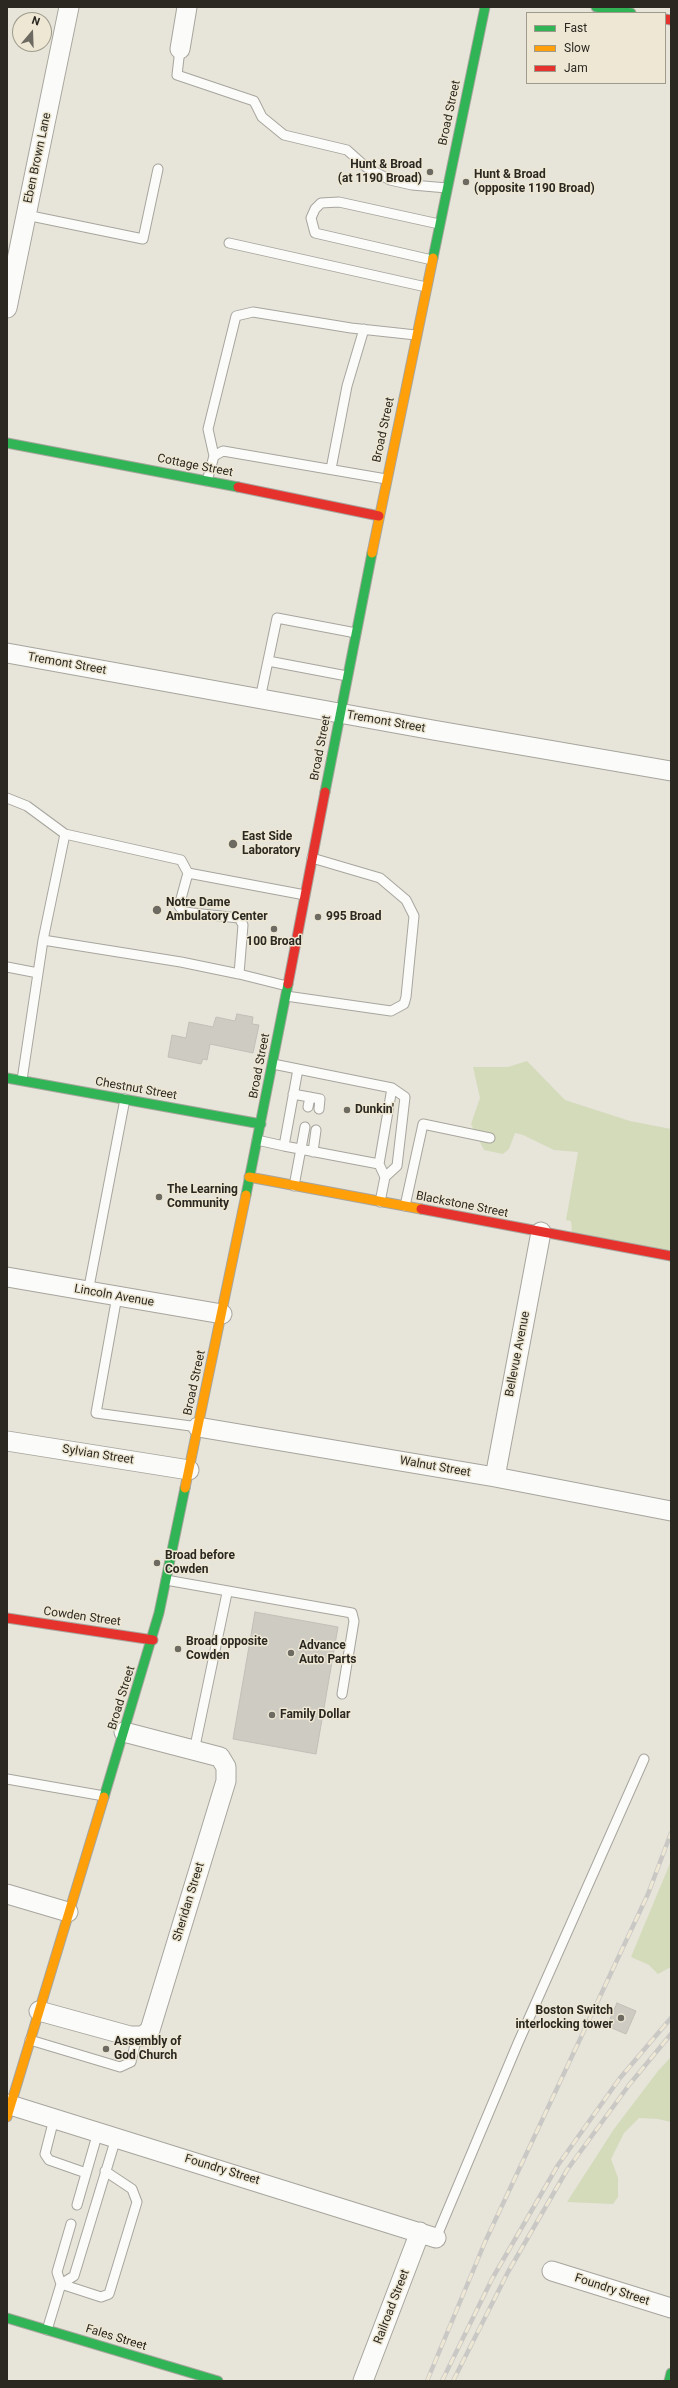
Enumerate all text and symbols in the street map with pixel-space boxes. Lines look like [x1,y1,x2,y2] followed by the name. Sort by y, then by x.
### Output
[12,12,52,52] north arrow
[526,12,666,84] legend
[30,14,42,29] text: N
[564,21,587,35] text: Fast
[564,41,590,55] text: Slow
[564,61,588,75] text: Jam
[436,79,464,147] street label: Broad Street
[21,111,55,205] street label: Eben Brown Lane
[338,158,422,186] place label: Hunt & Broad (at 1190 Broad)
[425,167,435,177] marker: Hunt & Broad (at 1190 Broad)
[474,168,595,196] place label: Hunt & Broad (opposite 1190 Broad)
[461,177,471,187] marker: Hunt & Broad (opposite 1190 Broad)
[370,396,398,464] street label: Broad Street
[156,452,234,480] street label: Cottage Street
[27,650,107,678] street label: Tremont Street
[346,708,426,736] street label: Tremont Street
[308,714,334,782] street label: Broad Street
[242,830,300,858] place label: East Side Laboratory
[227,838,239,850] marker: East Side Laboratory
[166,896,268,924] place label: Notre Dame Ambulatory Center
[151,904,163,916] marker: Notre Dame Ambulatory Center
[326,910,381,924] place label: 995 Broad
[313,912,323,922] marker: 995 Broad
[269,924,279,934] marker: 100 Broad
[246,935,302,949] place label: 100 Broad
[247,1032,273,1100] street label: Broad Street
[94,1075,178,1103] street label: Chestnut Street
[355,1103,394,1117] place label: Dunkin'
[342,1105,352,1115] marker: Dunkin'
[167,1183,238,1211] place label: The Learning Community
[415,1189,509,1221] street label: Blackstone Street
[154,1192,164,1202] marker: The Learning Community
[73,1282,155,1310] street label: Lincoln Avenue
[503,1310,533,1398] street label: Bellevue Avenue
[181,1349,209,1417] street label: Broad Street
[61,1442,135,1468] street label: Sylvian Street
[398,1454,472,1480] street label: Walnut Street
[165,1549,235,1577] place label: Broad before Cowden
[152,1558,162,1568] marker: Broad before Cowden
[42,1604,122,1630] street label: Cowden Street
[186,1635,268,1663] place label: Broad opposite Cowden
[299,1639,356,1667] place label: Advance Auto Parts
[173,1644,183,1654] marker: Broad opposite Cowden
[286,1648,296,1658] marker: Advance Auto Parts
[105,1664,139,1732] street label: Broad Street
[280,1708,350,1722] place label: Family Dollar
[267,1710,277,1720] marker: Family Dollar
[170,1861,208,1943] street label: Sheridan Street
[515,2004,613,2032] place label: Boston Switch interlocking tower
[616,2013,626,2023] marker: Boston Switch interlocking tower
[114,2035,181,2063] place label: Assembly of God Church
[101,2044,111,2054] marker: Assembly of God Church
[183,2152,261,2188] street label: Foundry Street
[371,2268,413,2346] street label: Railroad Street
[573,2271,651,2309] street label: Foundry Street
[84,2322,148,2354] street label: Fales Street

